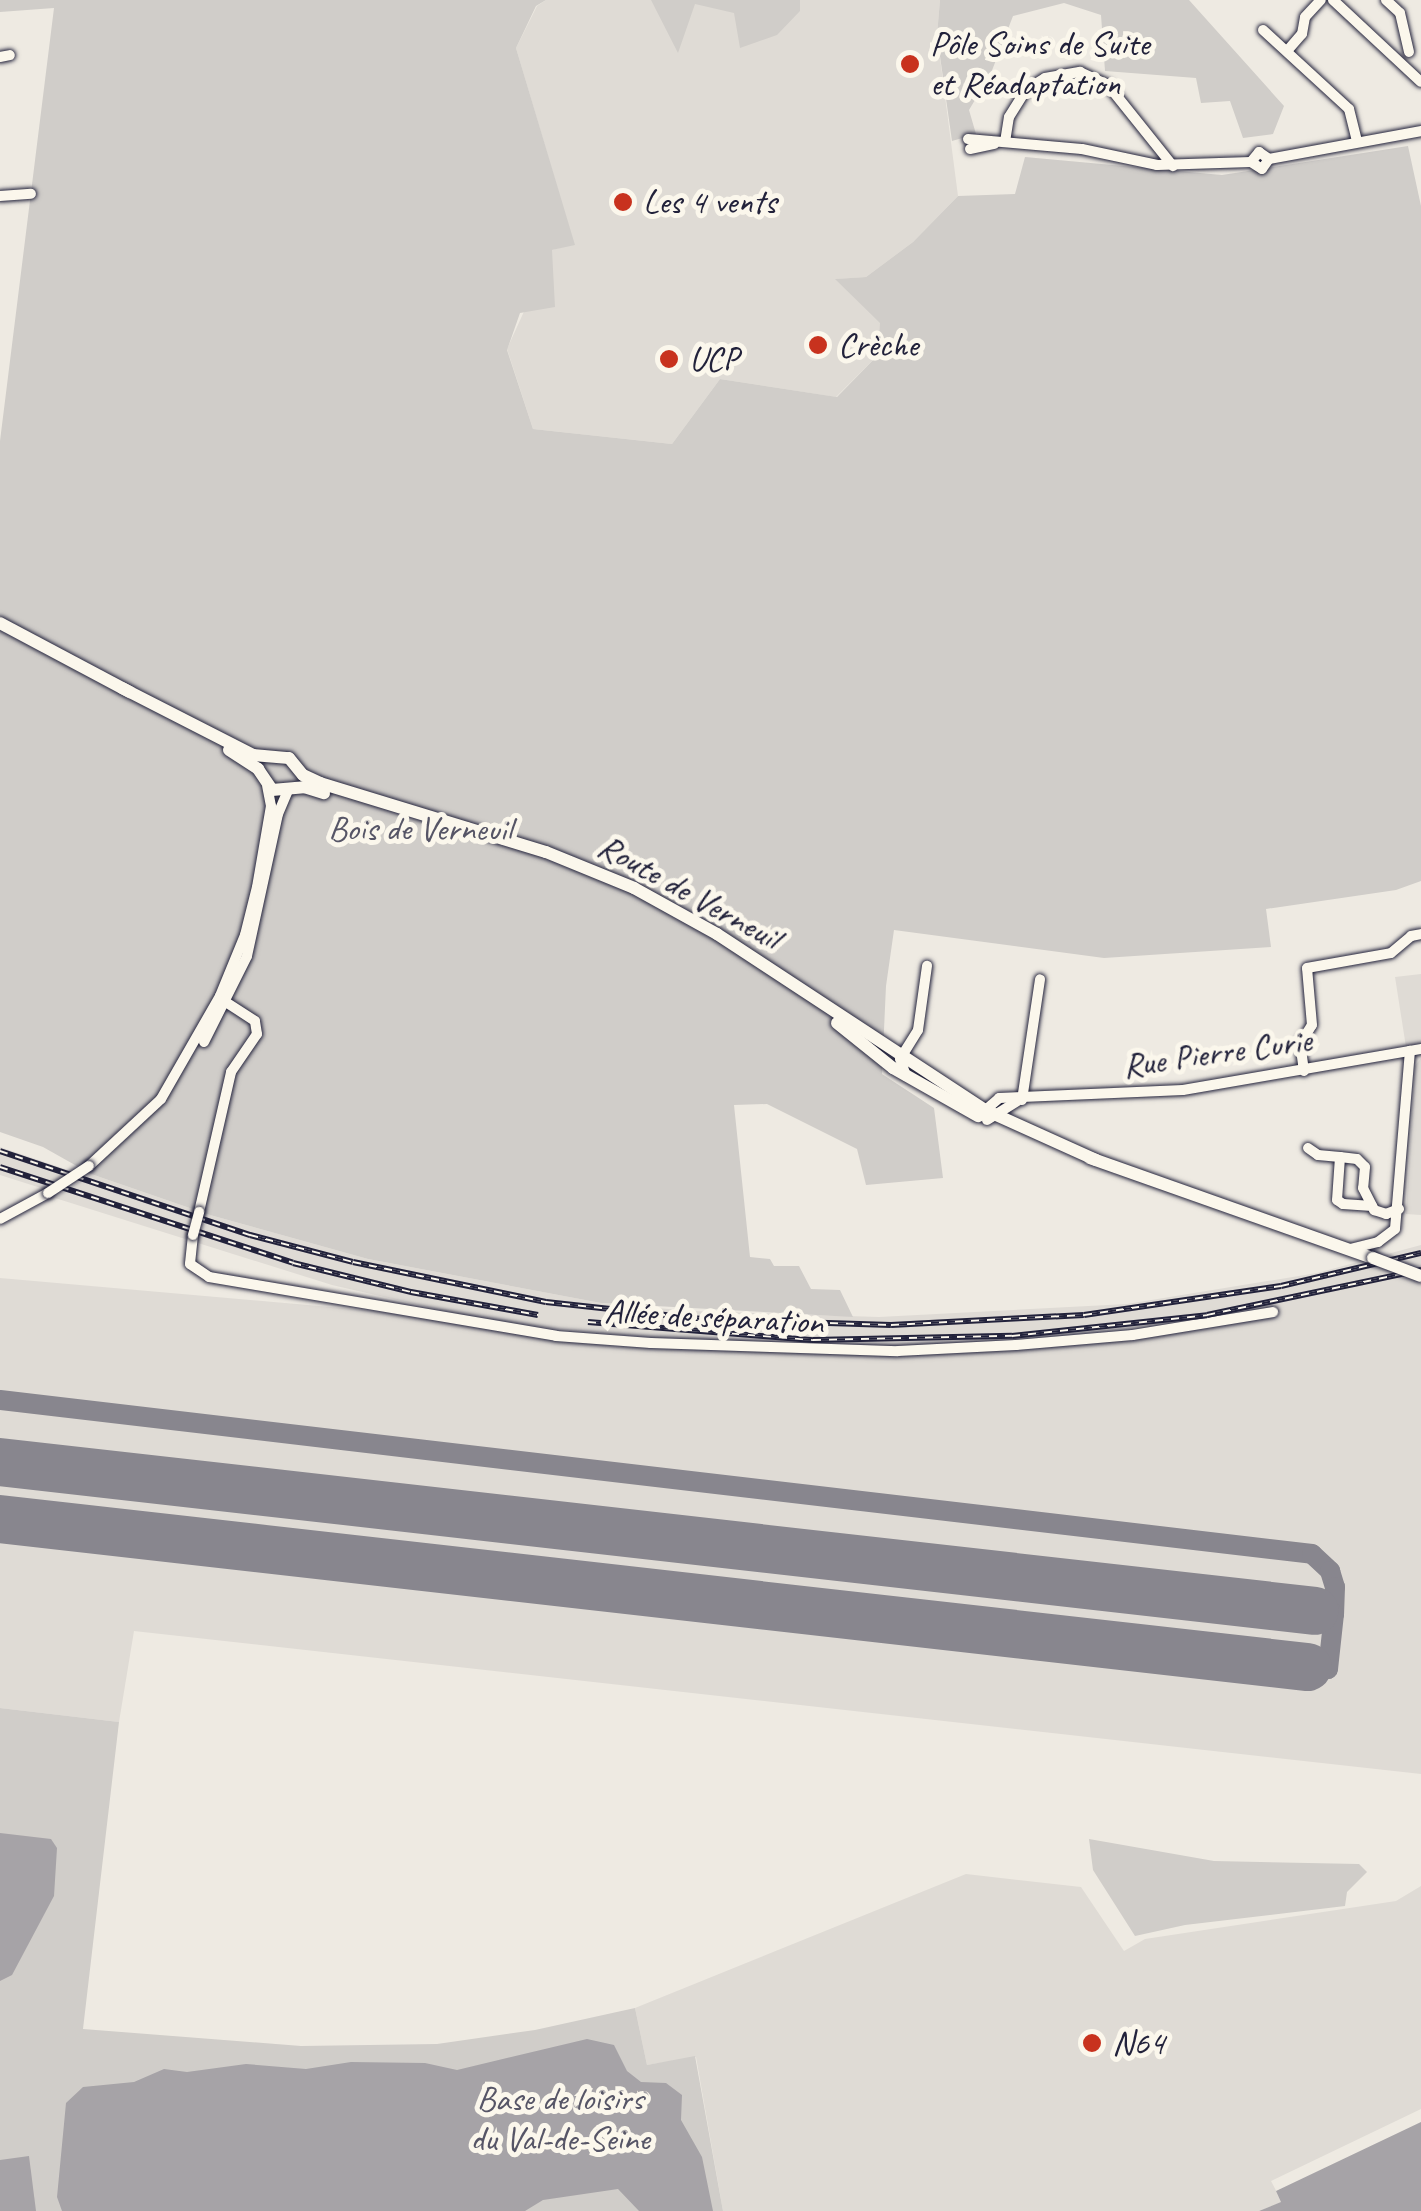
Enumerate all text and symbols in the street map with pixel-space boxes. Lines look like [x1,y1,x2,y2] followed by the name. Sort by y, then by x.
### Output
[930,23,1148,105] place label: Pôle Soins de Suite et Réadaptation
[899,53,921,75] marker: Pôle Soins de Suite et Réadaptation
[643,181,776,223] place label: Les 4 vents
[612,191,634,213] marker: Les 4 vents
[838,324,918,366] place label: Crèche
[807,334,829,356] marker: Crèche
[689,338,739,380] place label: UCP
[658,348,680,370] marker: UCP
[328,808,512,850] park label: Bois de Verneuil
[591,825,787,959] street label: Route de Verneuil
[1120,1019,1314,1087] street label: Rue Pierre Curie
[604,1290,824,1344] street label: Allée de séparation
[1112,2022,1164,2064] place label: N64
[1081,2032,1103,2054] marker: N64
[470,2078,650,2160] park label: Base de loisirs du Val-de-Seine

